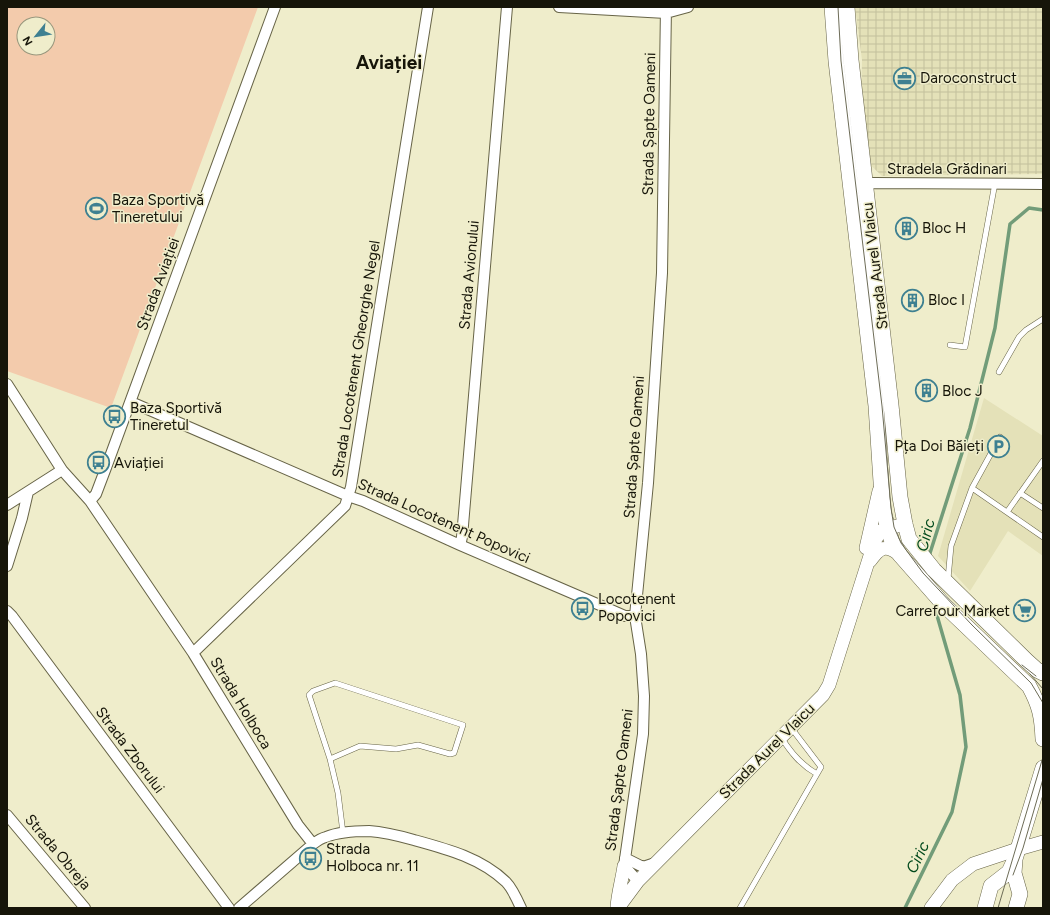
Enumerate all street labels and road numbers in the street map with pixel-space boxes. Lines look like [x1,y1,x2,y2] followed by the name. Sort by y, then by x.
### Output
[639,52,659,196] street label: Strada Șapte Oameni
[887,160,1007,178] street label: Stradela Grădinari
[858,201,892,331] street label: Strada Aurel Vlaicu
[455,220,483,330] street label: Strada Avionului
[133,235,183,333] street label: Strada Aviației
[328,239,384,479] street label: Strada Locotenent Gheorghe Negel
[620,375,648,519] street label: Strada Șapte Oameni
[355,475,533,567] street label: Strada Locotenent Popovici
[206,654,276,752] street label: Strada Holboca
[715,699,819,803] street label: Strada Aurel Vlaicu
[92,703,168,797] street label: Strada Zborului
[601,708,637,852] street label: Strada Șapte Oameni
[21,811,95,893] street label: Strada Obreja

